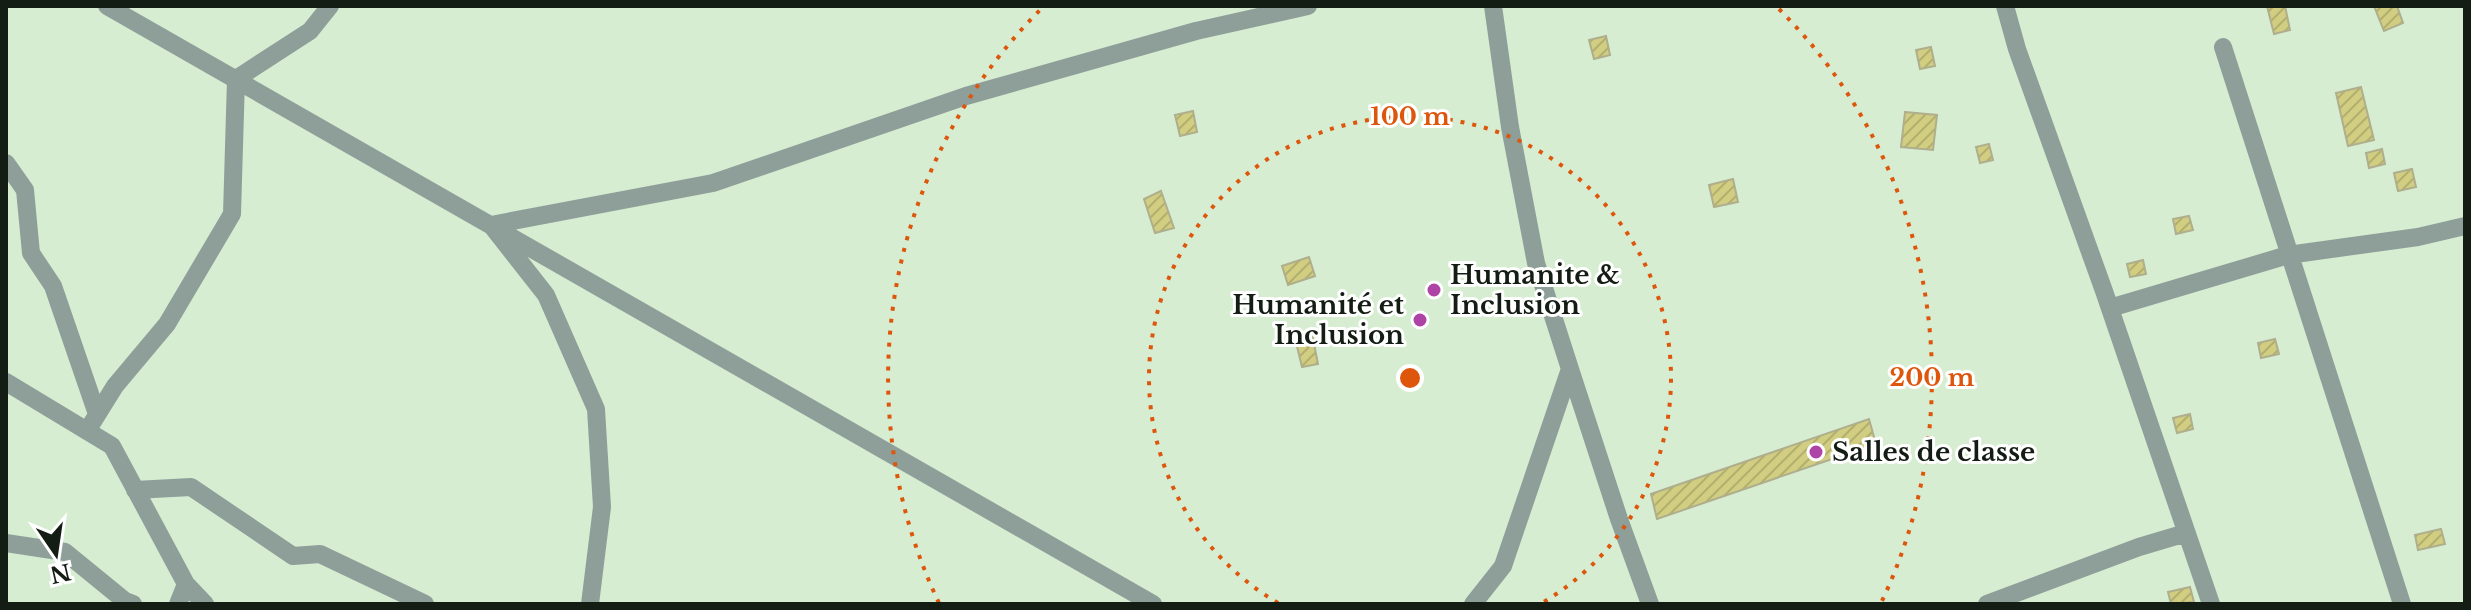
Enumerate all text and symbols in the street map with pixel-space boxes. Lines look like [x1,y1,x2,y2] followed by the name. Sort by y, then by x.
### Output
[1370,102,1450,131] text: 100 m
[1450,259,1620,321] place label: Humanite & Inclusion
[1425,281,1443,299] marker: Humanite & Inclusion
[1232,289,1404,351] place label: Humanité et Inclusion
[1411,311,1429,329] marker: Humanité et Inclusion
[1890,363,1975,392] text: 200 m
[1396,364,1424,392] centre of rings
[1832,436,2035,468] place label: Salles de classe
[1807,443,1825,461] marker: Salles de classe
[16,514,96,594] north arrow
[47,558,74,589] text: N

